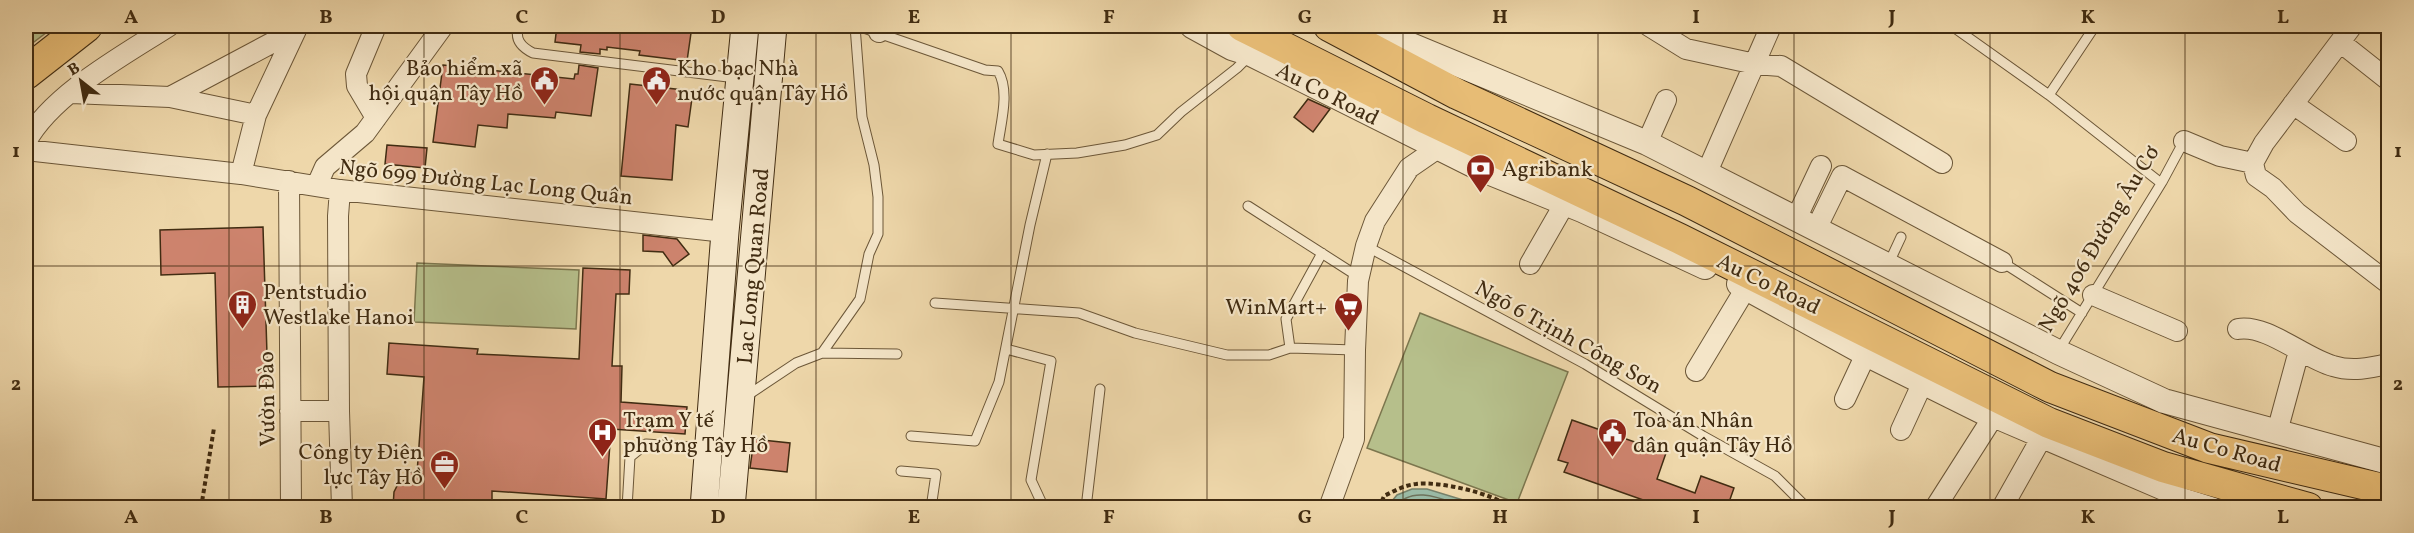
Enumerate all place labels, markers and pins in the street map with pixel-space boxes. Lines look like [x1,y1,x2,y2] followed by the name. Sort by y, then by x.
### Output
[368,54,523,110] place label: Bảo hiểm xã hội quận Tây Hồ
[677,54,848,110] place label: Kho bạc Nhà nước quận Tây Hồ
[528,64,560,106] public building icon: Bảo hiểm xã hội quận Tây Hồ
[640,64,672,106] public building icon: Kho bạc Nhà nước quận Tây Hồ
[1465,152,1497,194] bank icon: Agribank
[1502,155,1593,186] place label: Agribank
[263,278,414,334] place label: Pentstudio Westlake Hanoi
[226,288,258,330] building icon: Pentstudio Westlake Hanoi
[1332,290,1364,332] supermarket icon: WinMart+
[1225,293,1327,324] place label: WinMart+
[623,406,768,462] place label: Trạm Y tế phường Tây Hồ
[1633,406,1793,462] place label: Toà án Nhân dân quận Tây Hồ
[586,416,618,458] hospital icon: Trạm Y tế phường Tây Hồ
[1596,416,1628,458] public building icon: Toà án Nhân dân quận Tây Hồ
[299,438,423,494] place label: Công ty Điện lực Tây Hồ
[428,448,460,490] office icon: Công ty Điện lực Tây Hồ

